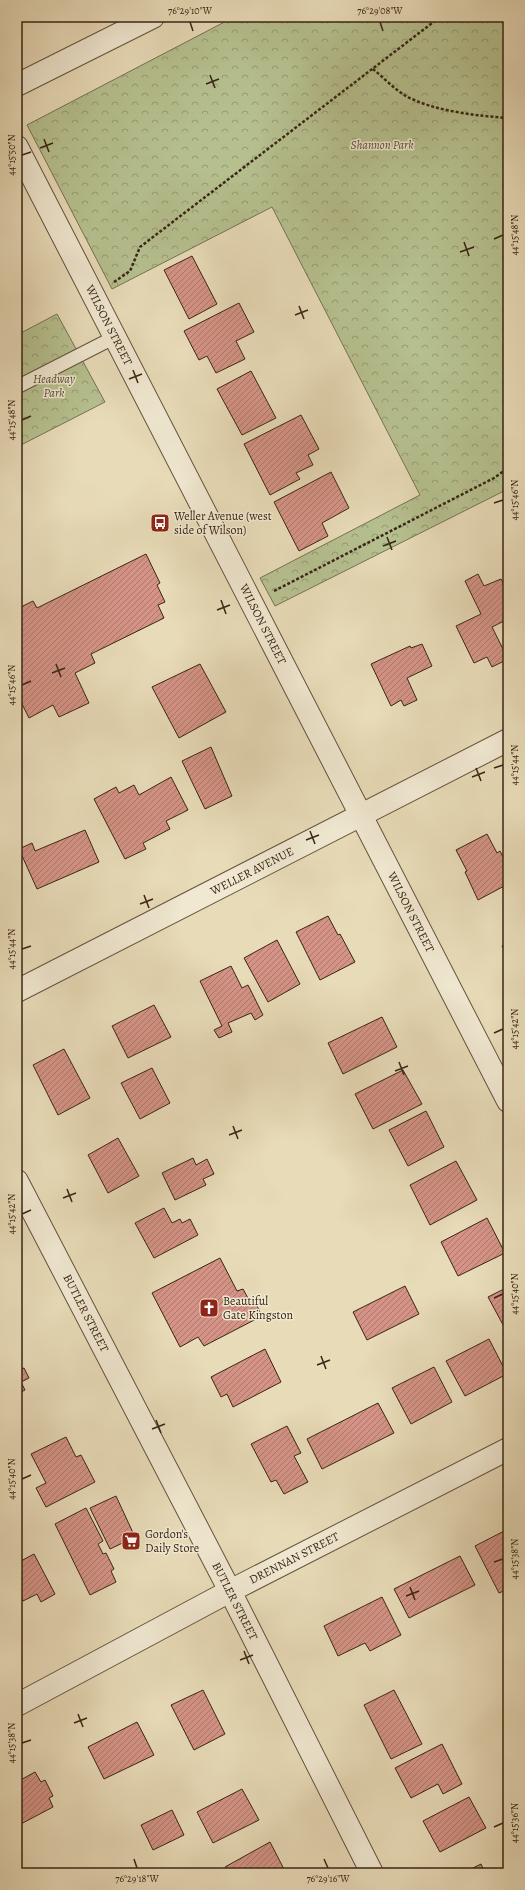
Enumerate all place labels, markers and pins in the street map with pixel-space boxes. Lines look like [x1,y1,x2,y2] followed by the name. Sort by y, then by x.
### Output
[173,508,272,538] place label: Weller Avenue (west side of Wilson)
[149,512,171,534] bus stop icon: Weller Avenue (west side of Wilson)
[223,1293,293,1323] place label: Beautiful Gate Kingston
[198,1297,220,1319] church icon: Beautiful Gate Kingston
[145,1526,199,1556] place label: Gordon's Daily Store
[120,1530,142,1552] supermarket icon: Gordon's Daily Store

